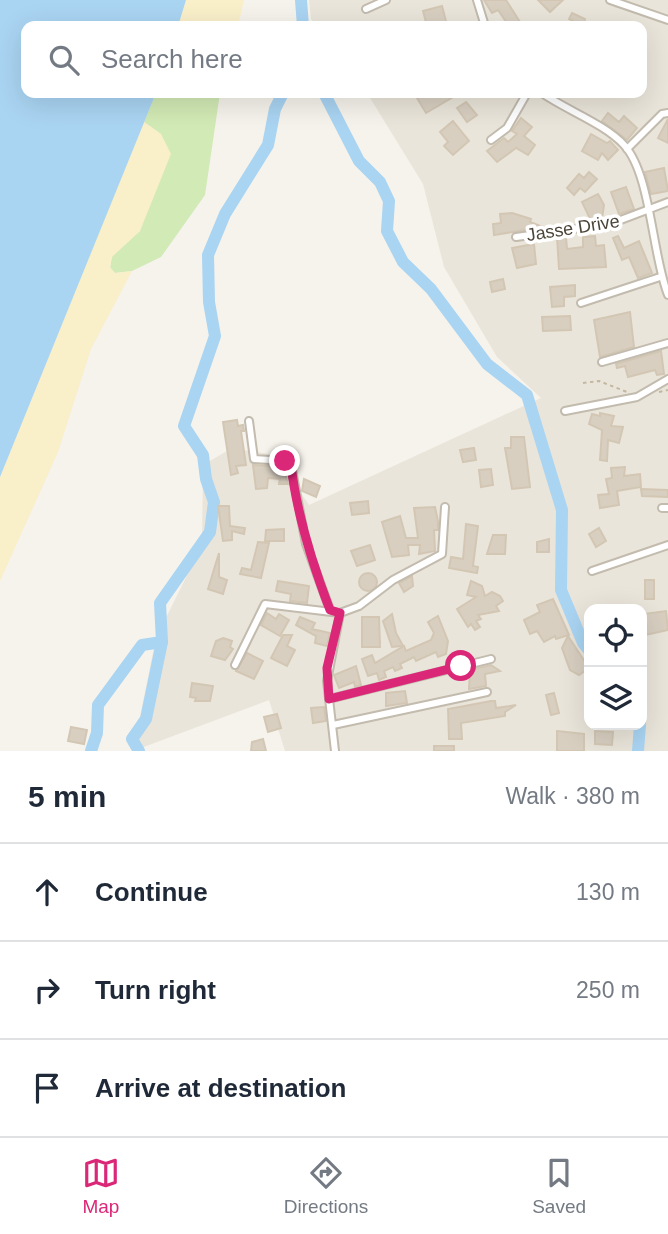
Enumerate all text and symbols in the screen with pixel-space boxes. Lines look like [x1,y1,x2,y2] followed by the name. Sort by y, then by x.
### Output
[21,21,647,98] search box
[45,41,83,79] icon: search
[101,44,243,74] text: Search here
[525,211,621,245] street label: Jasse Drive
[269,445,300,476] route end
[584,604,647,730] map controls
[584,604,647,667] button: locate
[445,650,476,681] route start
[584,667,647,730] button: layers
[28,780,106,813] text: 5 min
[505,783,640,809] text: Walk · 380 m
[28,873,66,911] icon: ahead
[95,877,208,907] text: Continue
[576,879,640,905] text: 130 m
[28,971,66,1009] icon: right
[95,975,216,1005] text: Turn right
[576,977,640,1003] text: 250 m
[28,1069,66,1107] icon: arrive
[95,1073,346,1103] text: Arrive at destination
[82,1154,120,1218] tab: Map
[284,1154,368,1218] tab: Directions
[532,1154,586,1218] tab: Saved

